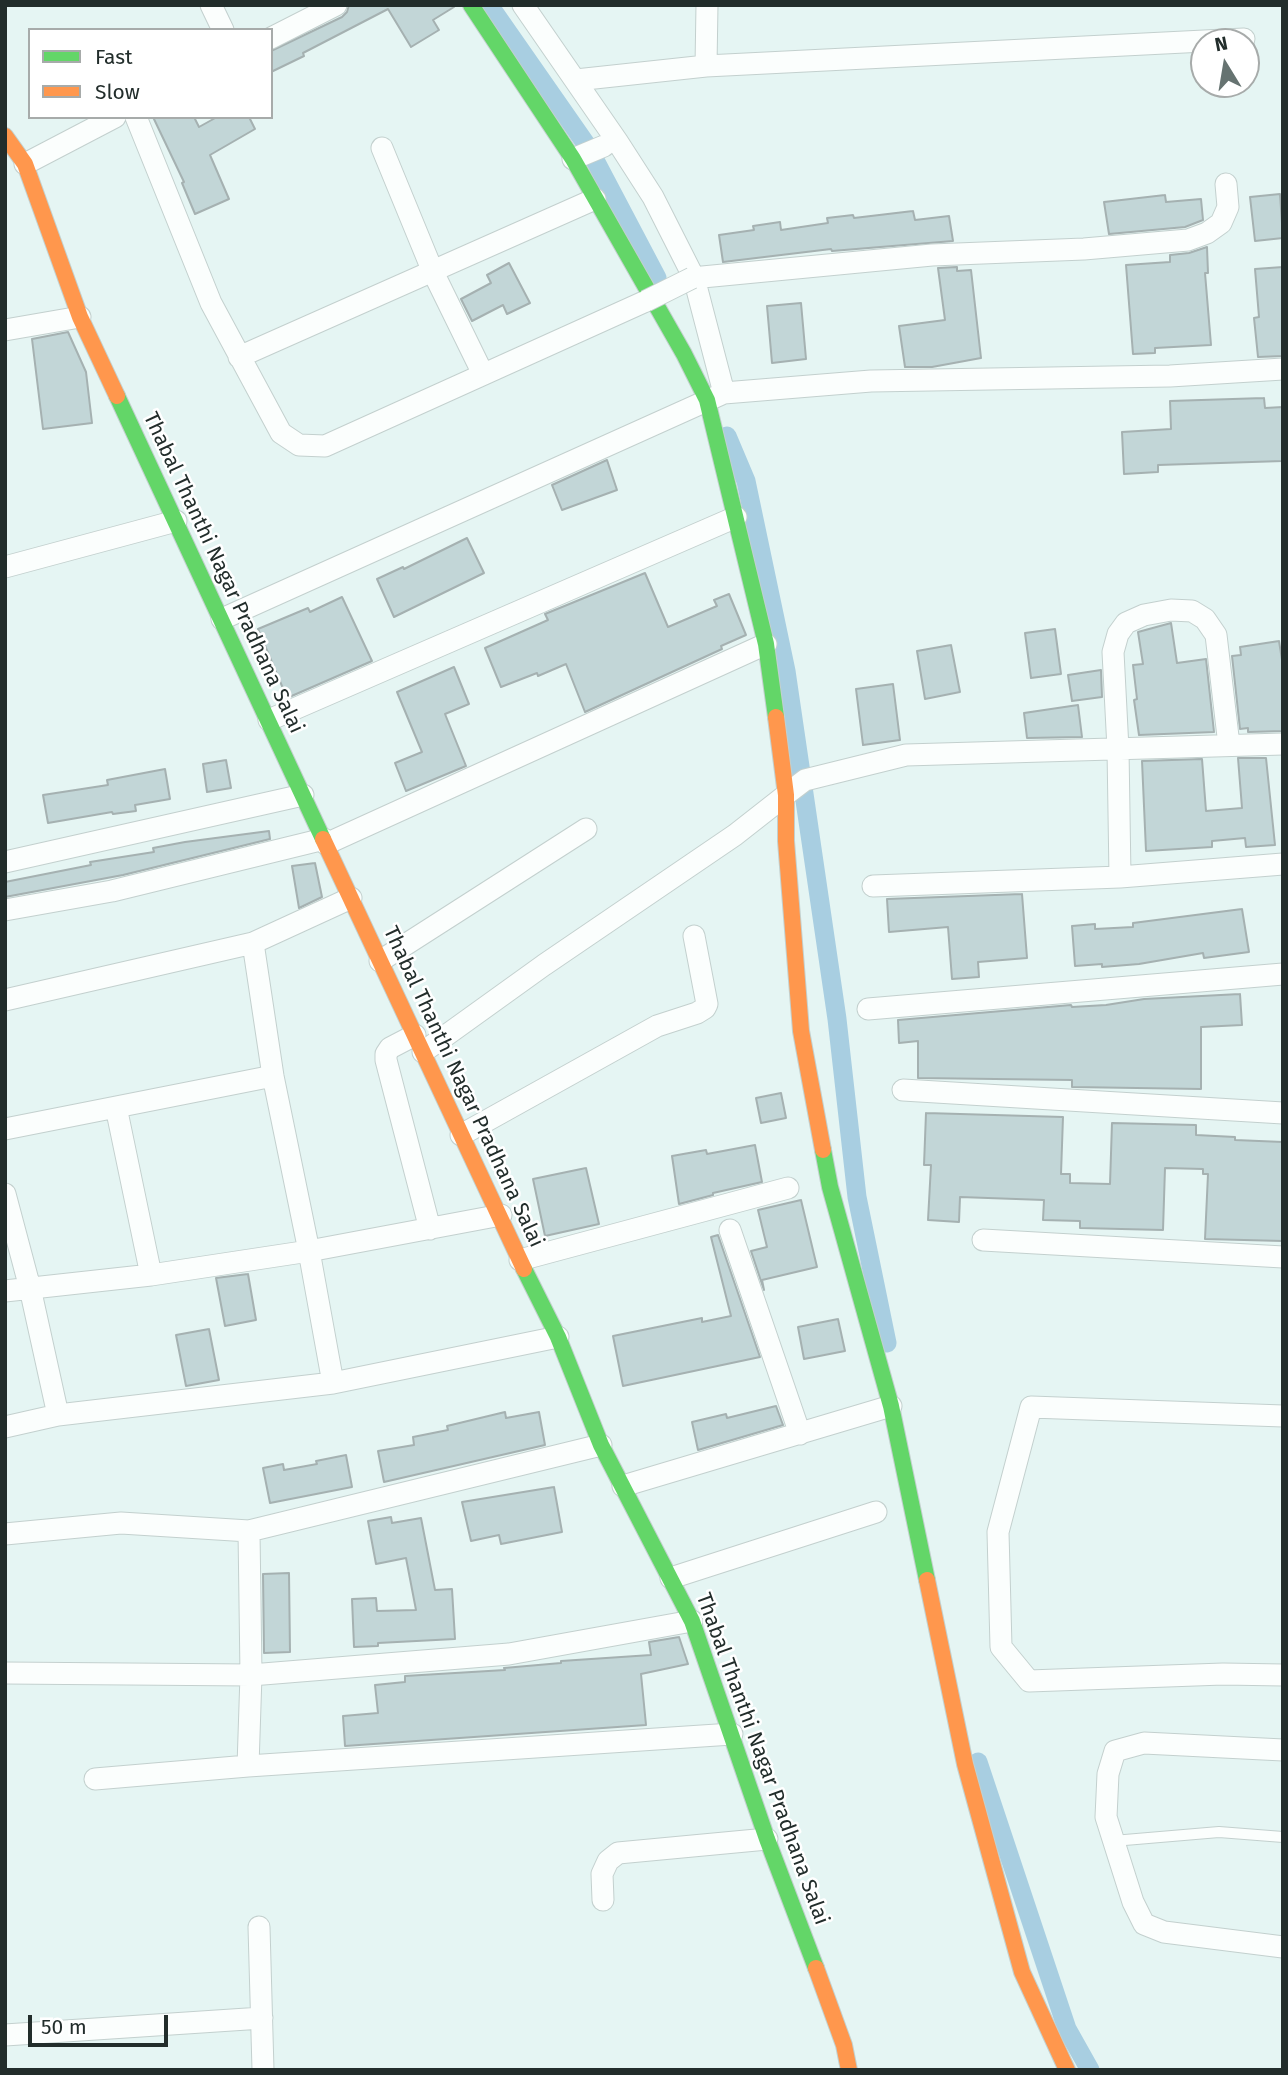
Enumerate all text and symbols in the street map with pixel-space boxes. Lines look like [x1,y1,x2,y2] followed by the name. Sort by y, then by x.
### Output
[28,28,273,119] legend
[1190,28,1260,98] north arrow
[1213,31,1230,56] text: N
[95,44,133,70] text: Fast
[95,79,140,105] text: Slow
[137,408,309,738] street label: Thabal Thanthi Nagar Pradhana Salai
[377,922,549,1252] street label: Thabal Thanthi Nagar Pradhana Salai
[690,1590,834,1928] street label: Thabal Thanthi Nagar Pradhana Salai
[32,2002,172,2046] scale bar
[41,2014,87,2040] text: 50 m

